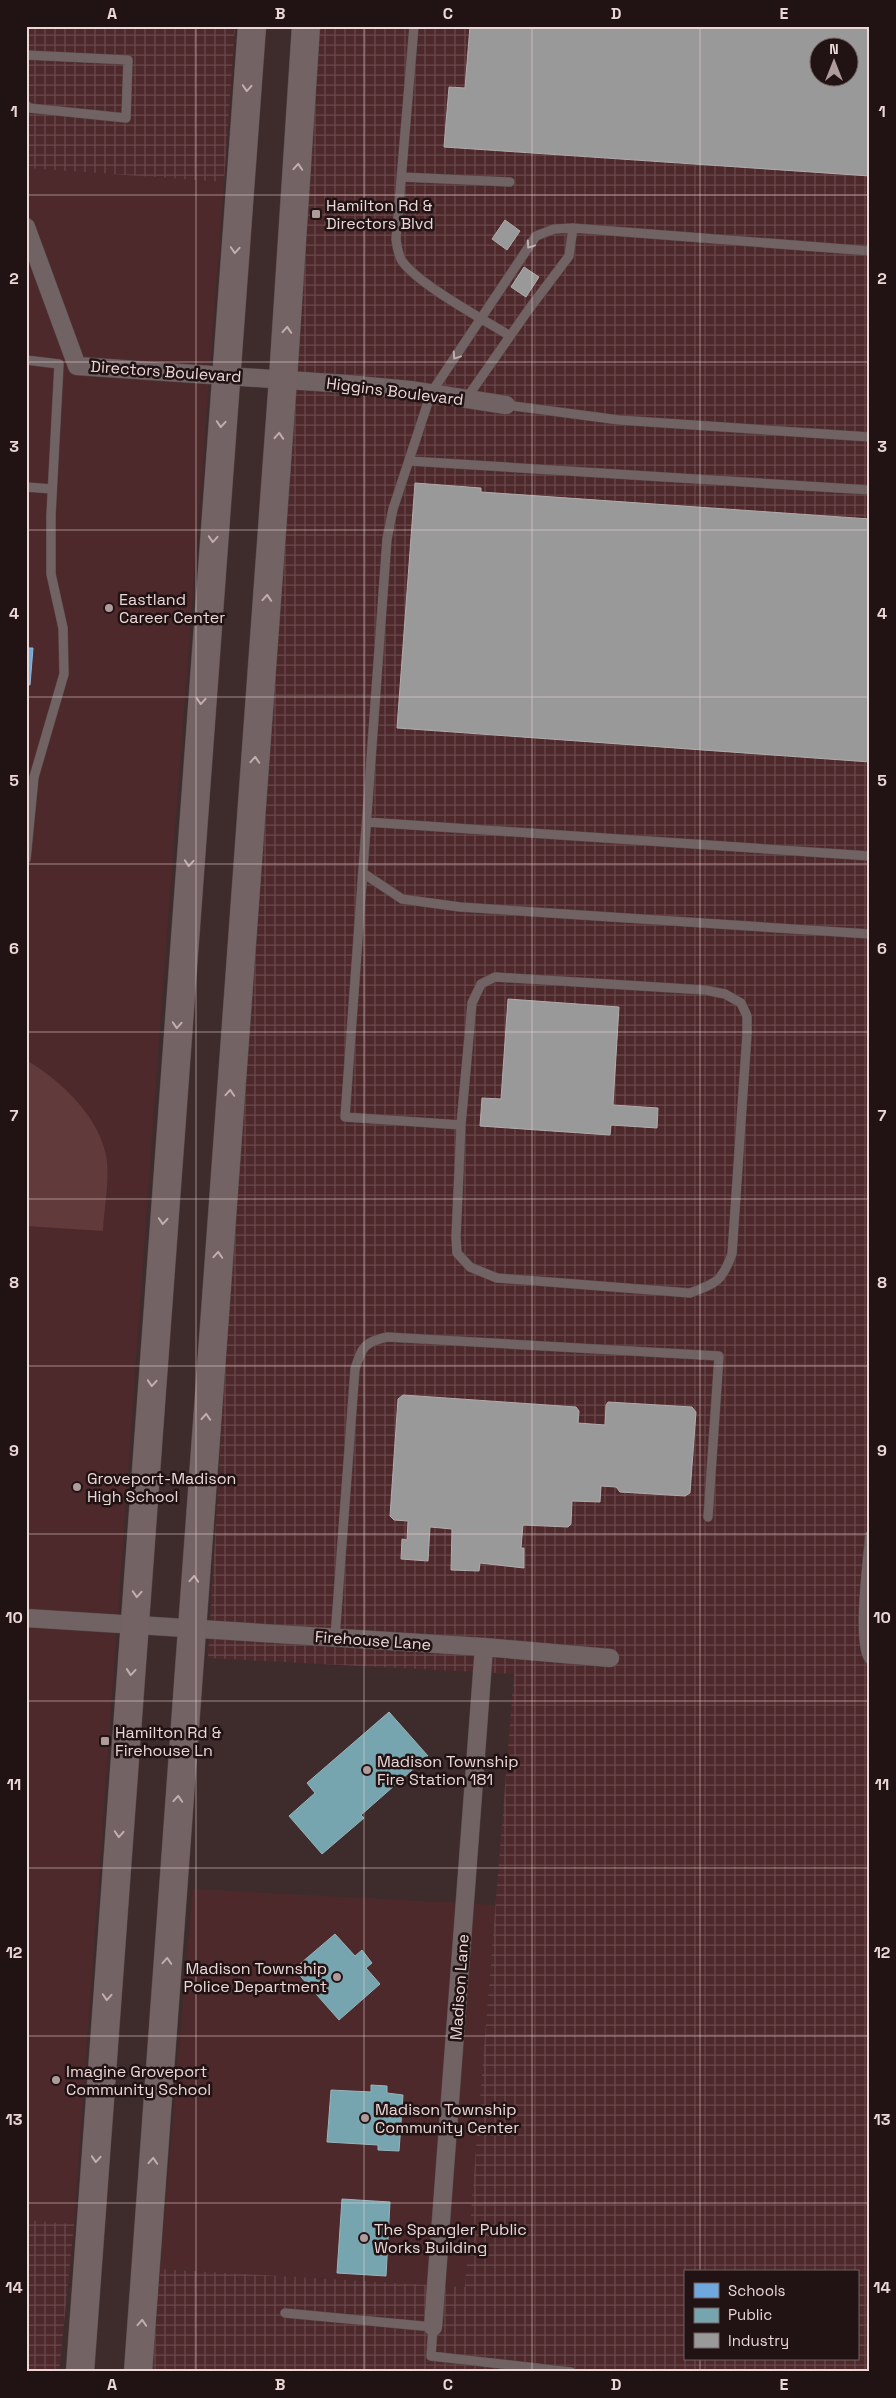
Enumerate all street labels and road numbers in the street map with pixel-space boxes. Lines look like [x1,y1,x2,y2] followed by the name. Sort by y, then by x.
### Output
[90,356,242,387] street label: Directors Boulevard
[325,373,465,410] street label: Higgins Boulevard
[314,1626,432,1655] street label: Firehouse Lane
[445,1933,474,2041] street label: Madison Lane

